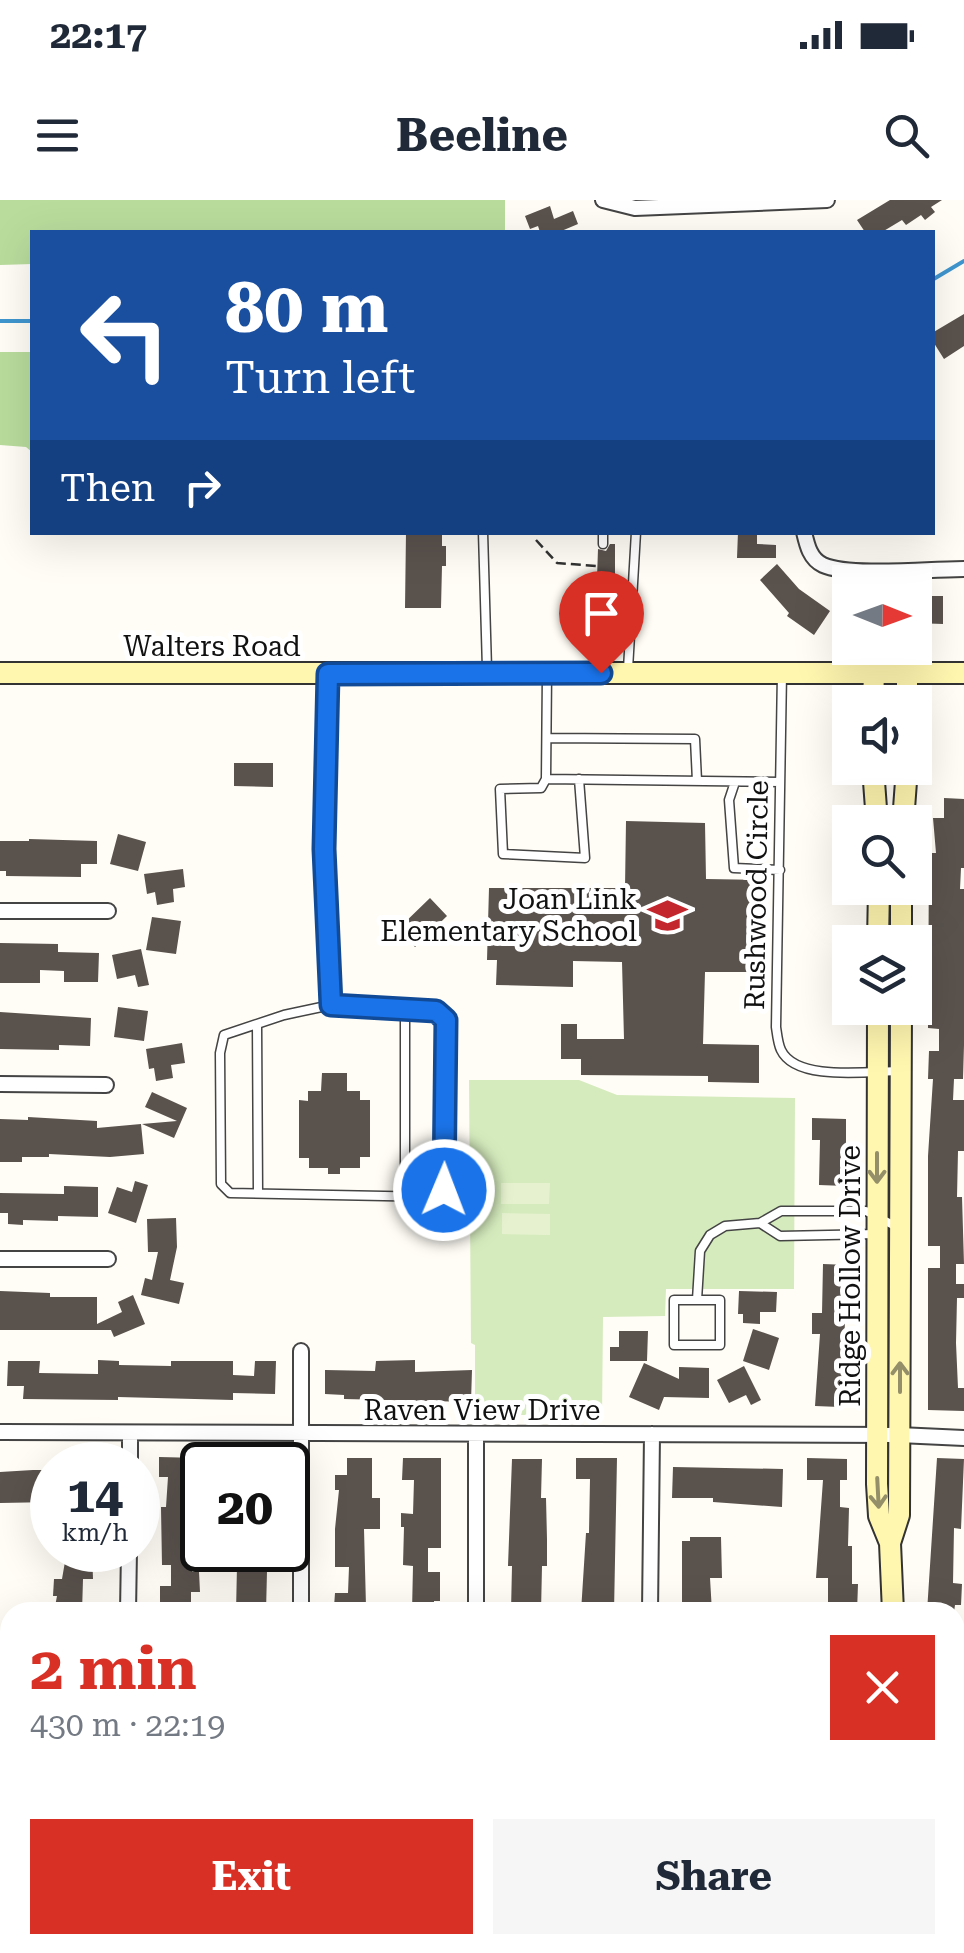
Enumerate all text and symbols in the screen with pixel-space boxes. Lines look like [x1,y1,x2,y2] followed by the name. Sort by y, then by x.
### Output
[50,13,147,57] text: 22:17
[30,108,85,163] icon: menu
[879,108,934,163] icon: search
[396,109,568,162] text: Beeline
[225,267,389,349] text: 80 m
[60,270,190,400] icon: left
[225,351,415,404] text: Turn left
[175,460,230,515] icon: right
[60,466,155,510] text: Then
[832,565,932,665] north arrow
[832,565,932,1025] map controls
[559,571,644,674] pin
[574,586,629,641] icon: arrive
[123,630,301,663] street label: Walters Road
[832,685,932,785] button: sound
[738,780,775,1010] street label: Rushwood Circle
[832,805,932,905] button: search
[380,883,637,948] place label: Joan Link Elementary School
[646,894,688,936] school or university icon: Joan Link Elementary School
[832,925,932,1025] button: layers
[392,1138,496,1242] position arrow
[834,1145,867,1407] street label: Ridge Hollow Drive
[868,1152,886,1184] one-way arrow
[890,1362,910,1394] one-way arrow
[364,1394,600,1427] street label: Raven View Drive
[180,1442,310,1572] speed limit sign: 20
[67,1466,123,1524] text: 14
[869,1477,888,1509] one-way arrow
[62,1518,128,1547] text: km/h
[30,1633,197,1704] text: 2 min
[830,1635,935,1740] button: close
[30,1706,225,1744] text: 430 m · 22:19
[30,1819,473,1934] button: Exit
[493,1819,935,1934] button: Share

